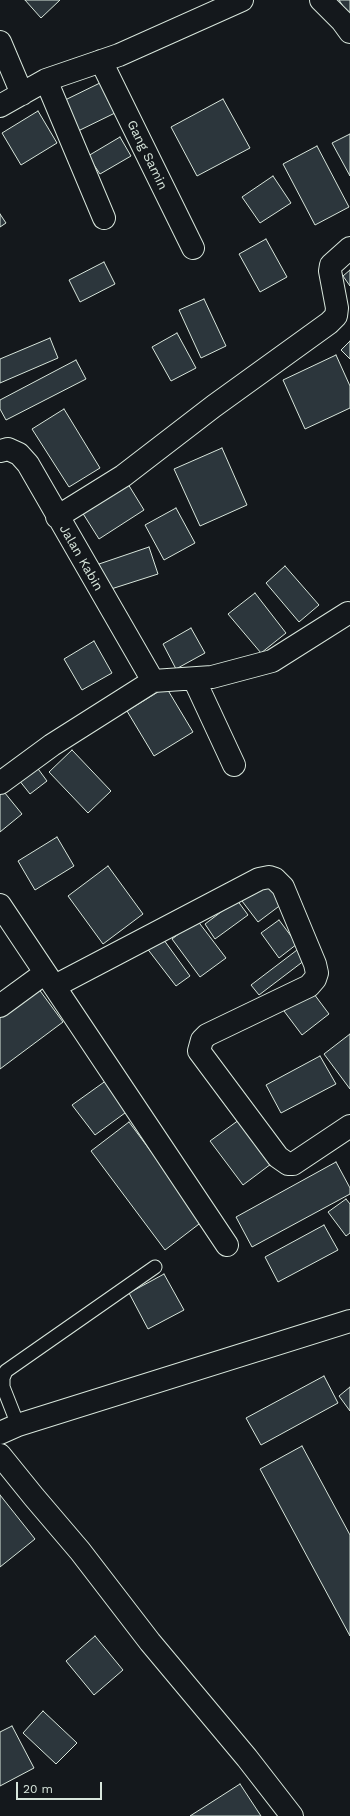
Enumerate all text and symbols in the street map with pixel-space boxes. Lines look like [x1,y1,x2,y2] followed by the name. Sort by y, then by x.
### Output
[123,118,171,192] street label: Gang Samin
[56,522,106,594] street label: Jalan Kabin
[18,1774,104,1800] scale bar
[23,1782,53,1796] text: 20 m

